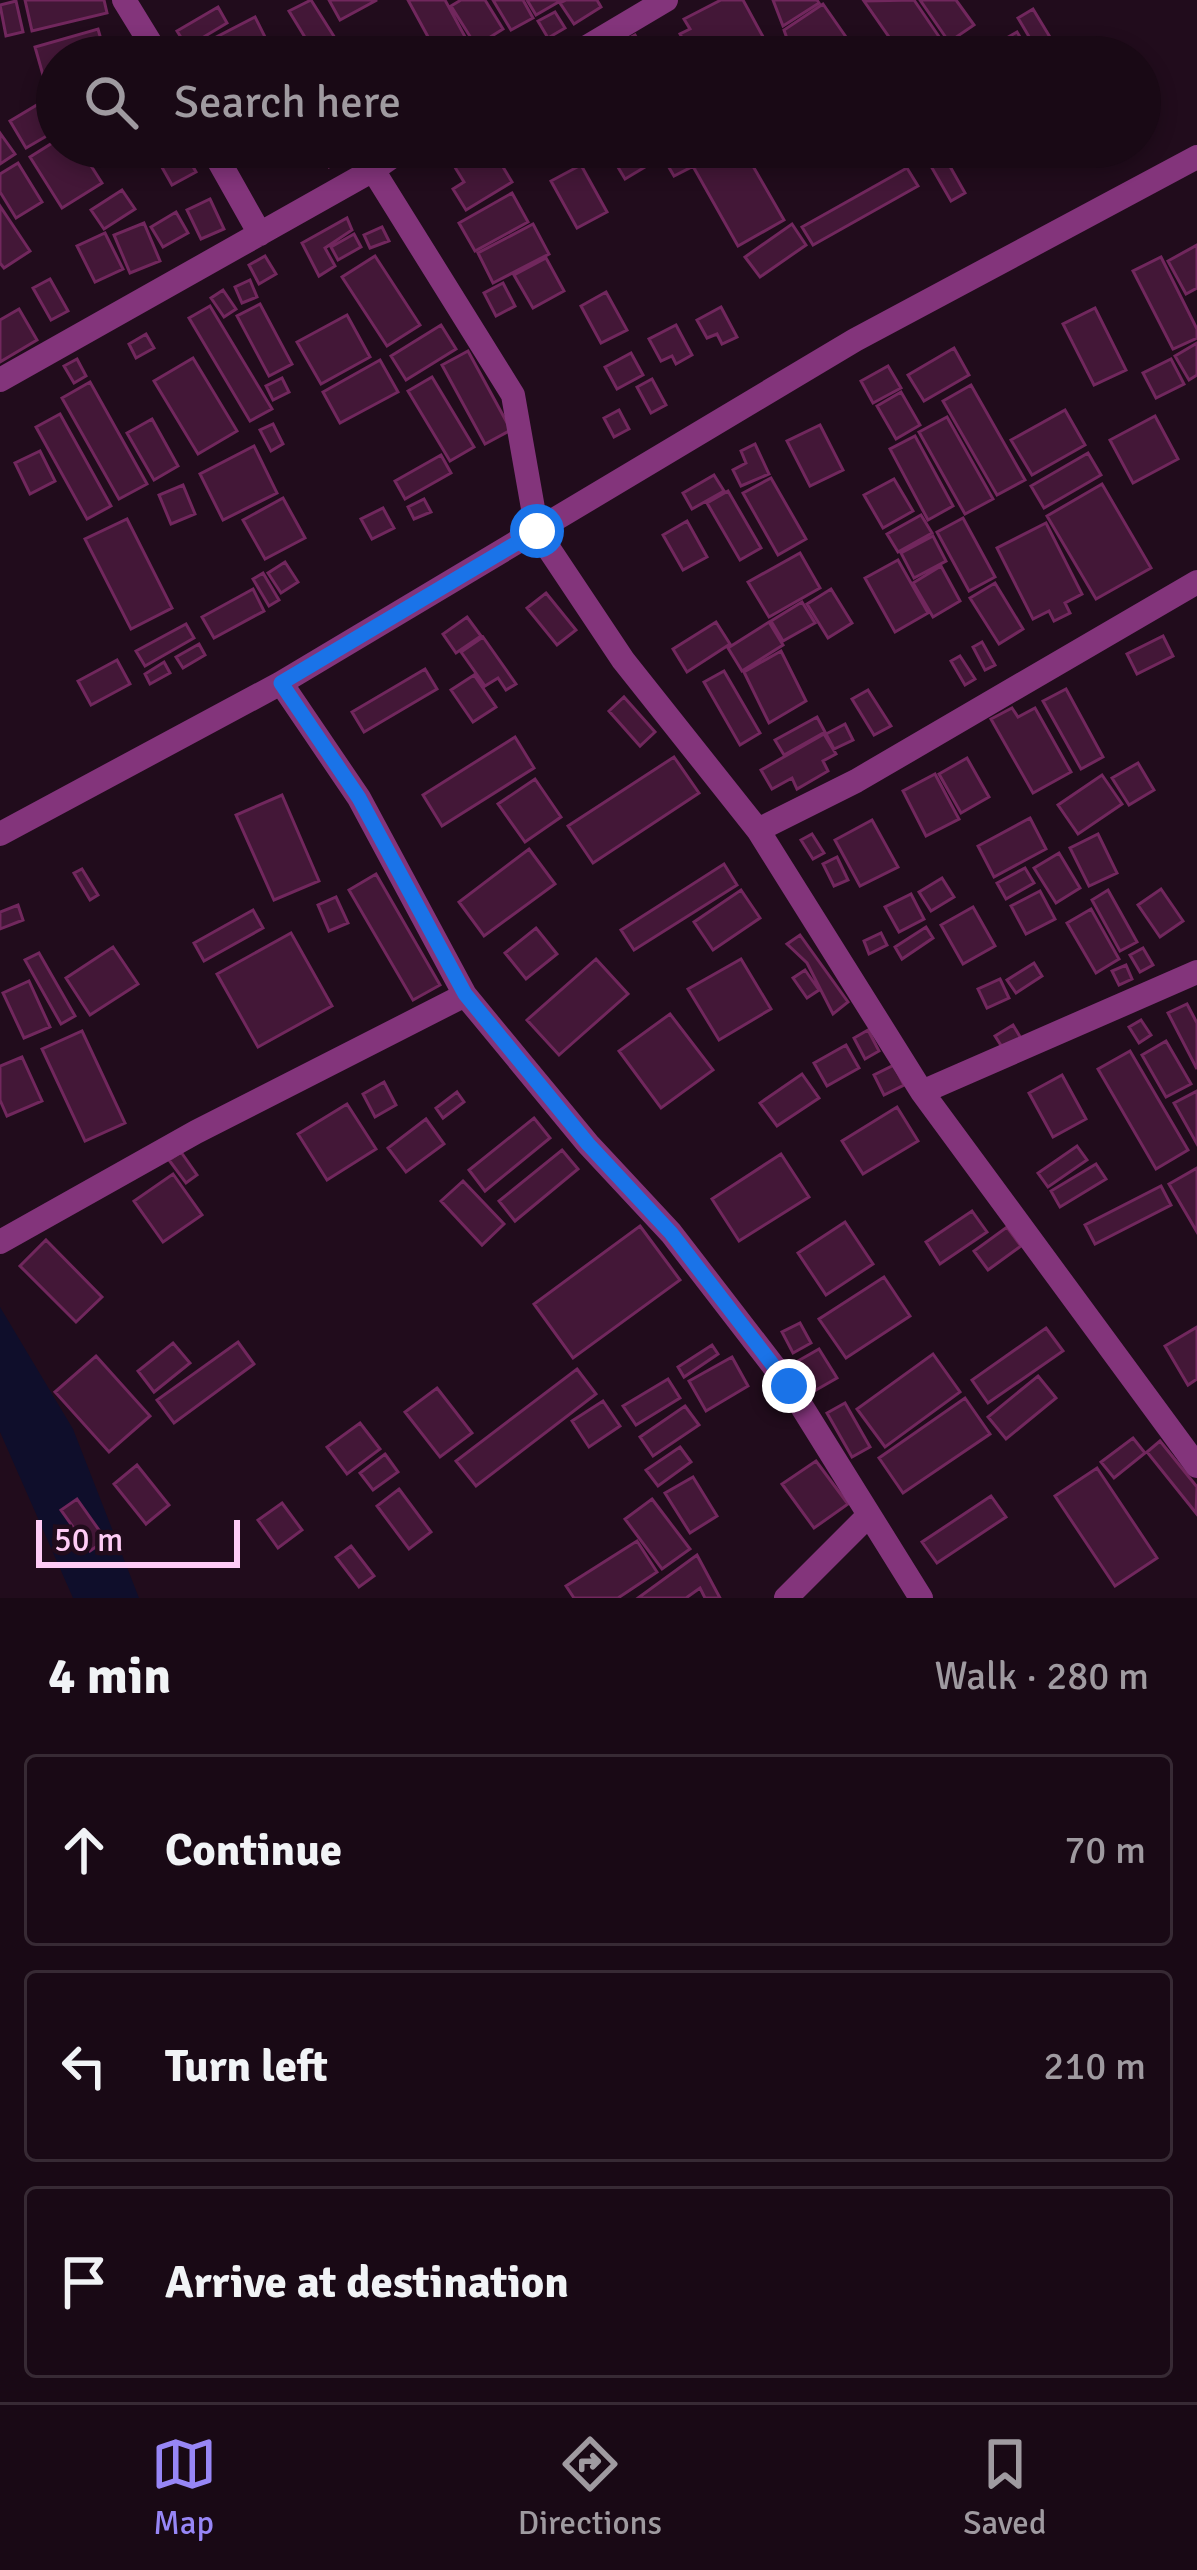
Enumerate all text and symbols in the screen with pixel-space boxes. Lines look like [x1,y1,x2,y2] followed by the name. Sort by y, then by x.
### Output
[36,36,1161,168] search box
[78,69,144,135] icon: search
[174,75,401,130] text: Search here
[510,504,564,558] route start
[762,1359,816,1413] route end
[36,1514,240,1567] scale bar
[54,1520,123,1561] text: 50 m
[48,1645,171,1708] text: 4 min
[935,1652,1149,1700] text: Walk · 280 m
[51,1817,117,1883] icon: ahead
[165,1823,342,1878] text: Continue
[1064,1826,1146,1874] text: 70 m
[51,2033,117,2099] icon: left
[165,2039,328,2094] text: Turn left
[1043,2042,1146,2090] text: 210 m
[51,2249,117,2315] icon: arrive
[165,2255,569,2310] text: Arrive at destination
[151,2431,217,2544] tab: Map
[518,2431,662,2544] tab: Directions
[963,2431,1046,2544] tab: Saved

